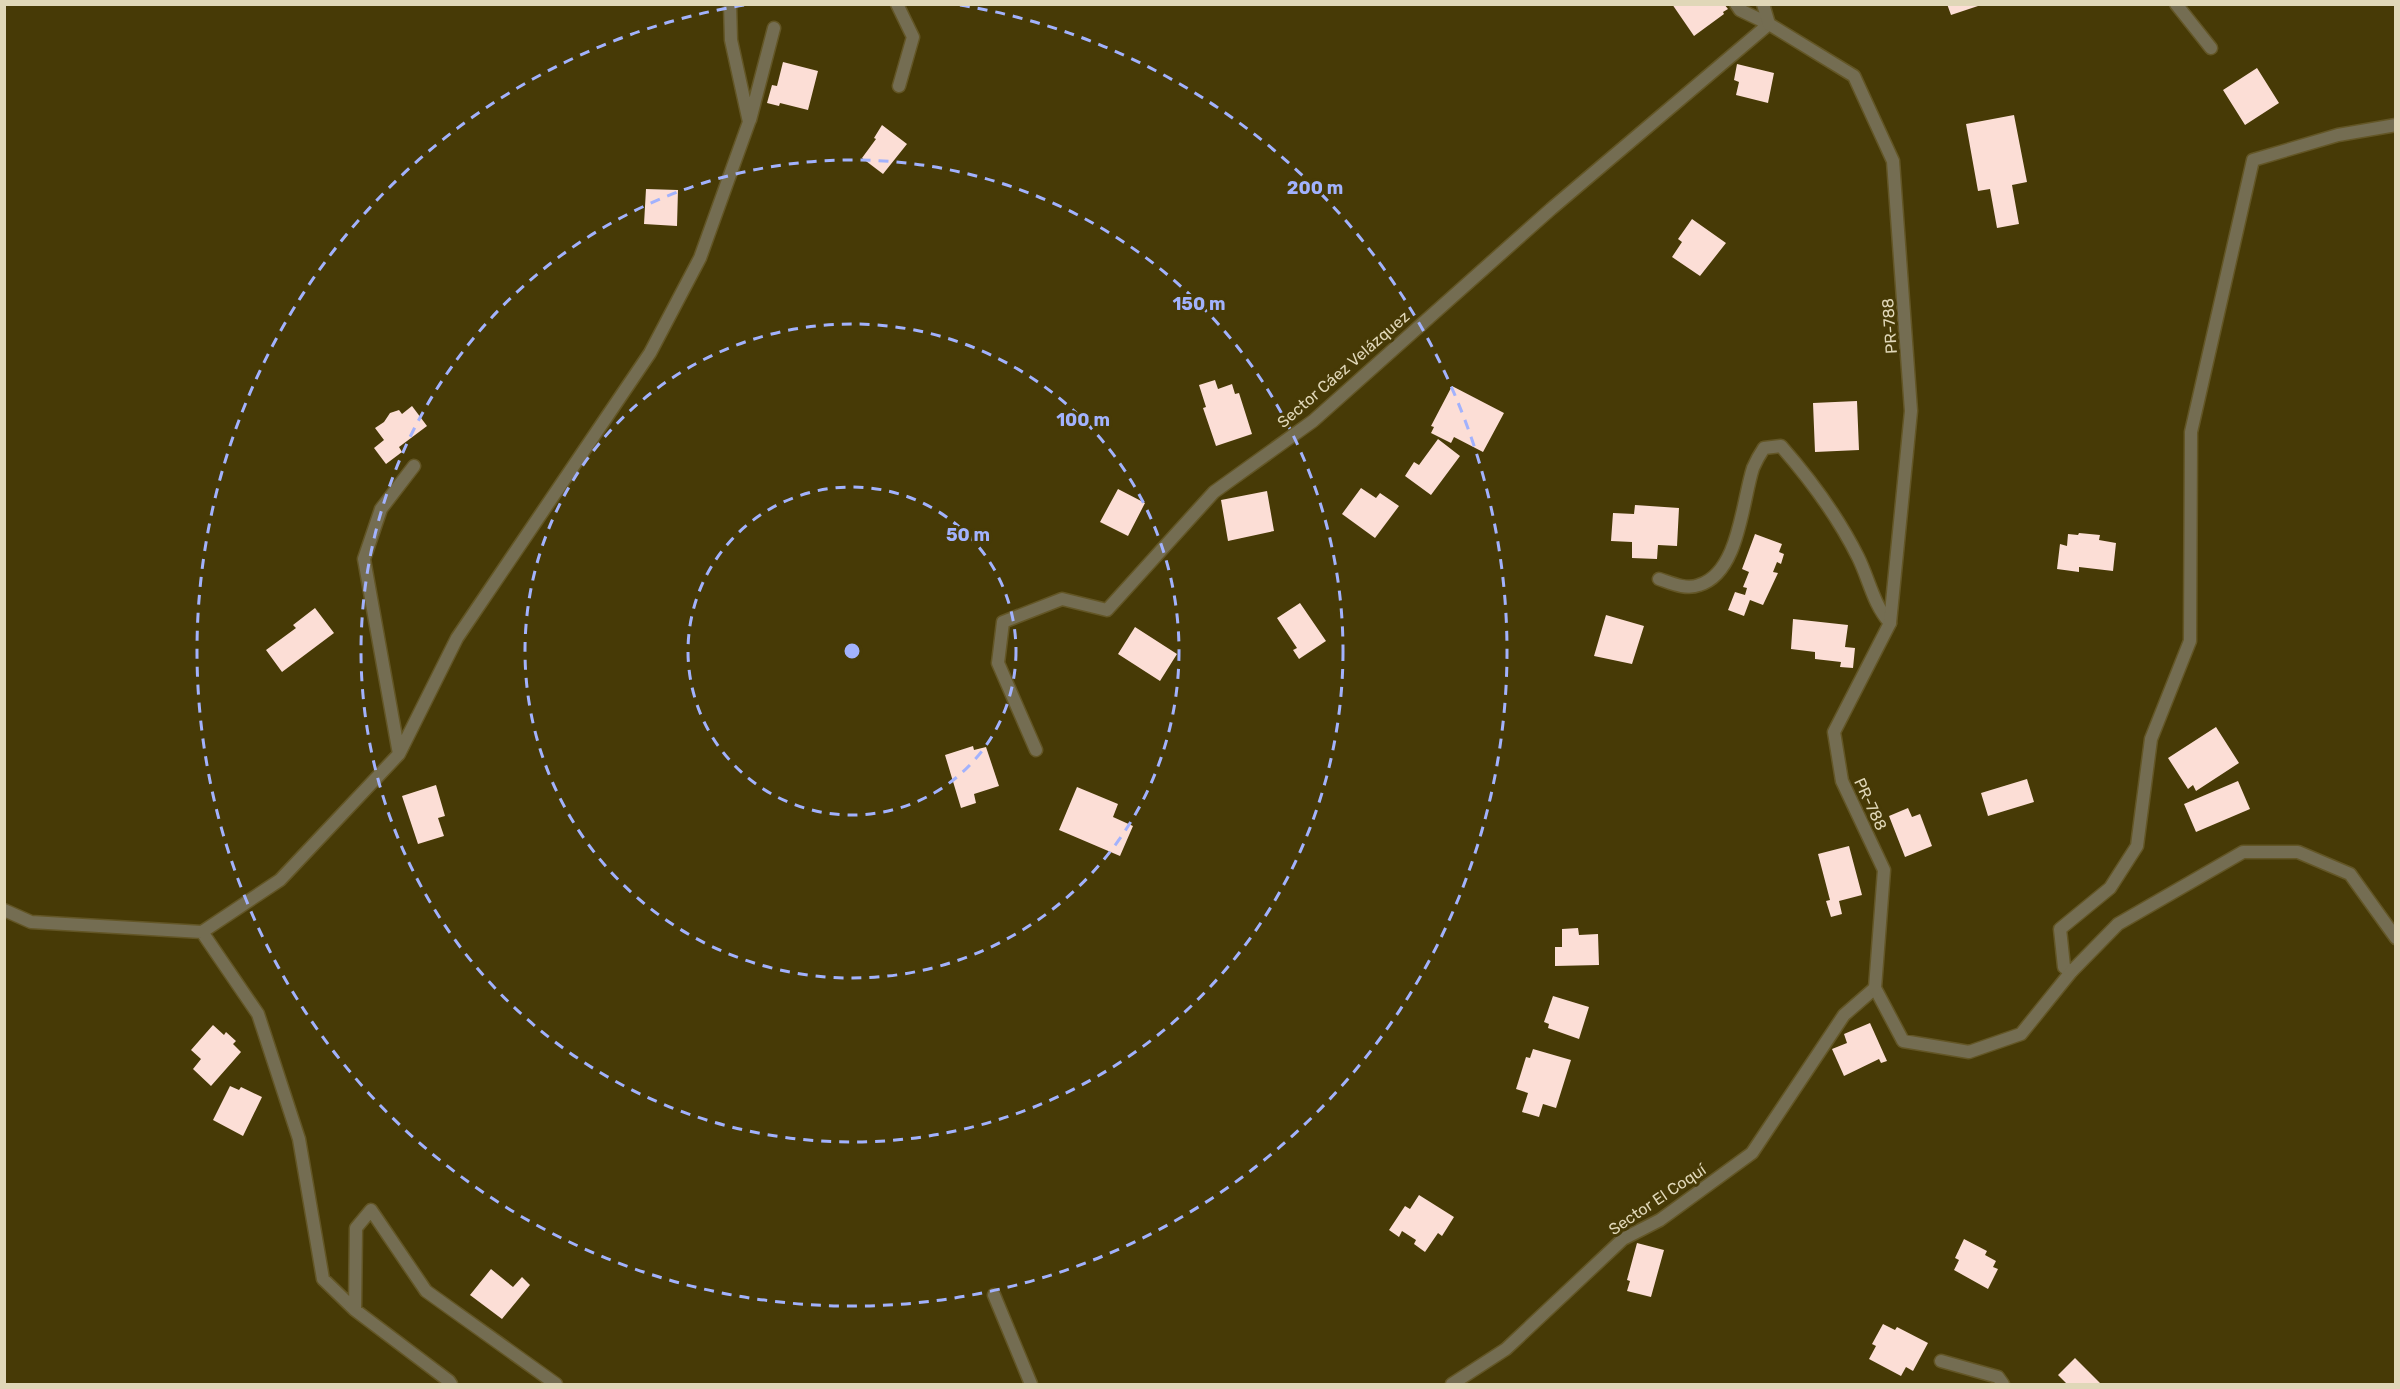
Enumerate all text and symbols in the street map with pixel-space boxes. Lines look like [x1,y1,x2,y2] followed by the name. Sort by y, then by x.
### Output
[1287,177,1343,199] text: 200 m
[1172,293,1226,315] text: 150 m
[1878,297,1901,354] street label: PR-788
[1273,307,1413,432] street label: Sector Cáez Velázquez
[1056,409,1110,431] text: 100 m
[946,524,990,546] text: 50 m
[842,641,862,661] centre of rings
[1850,775,1891,834] street label: PR-788
[1605,1159,1710,1239] street label: Sector El Coquí

